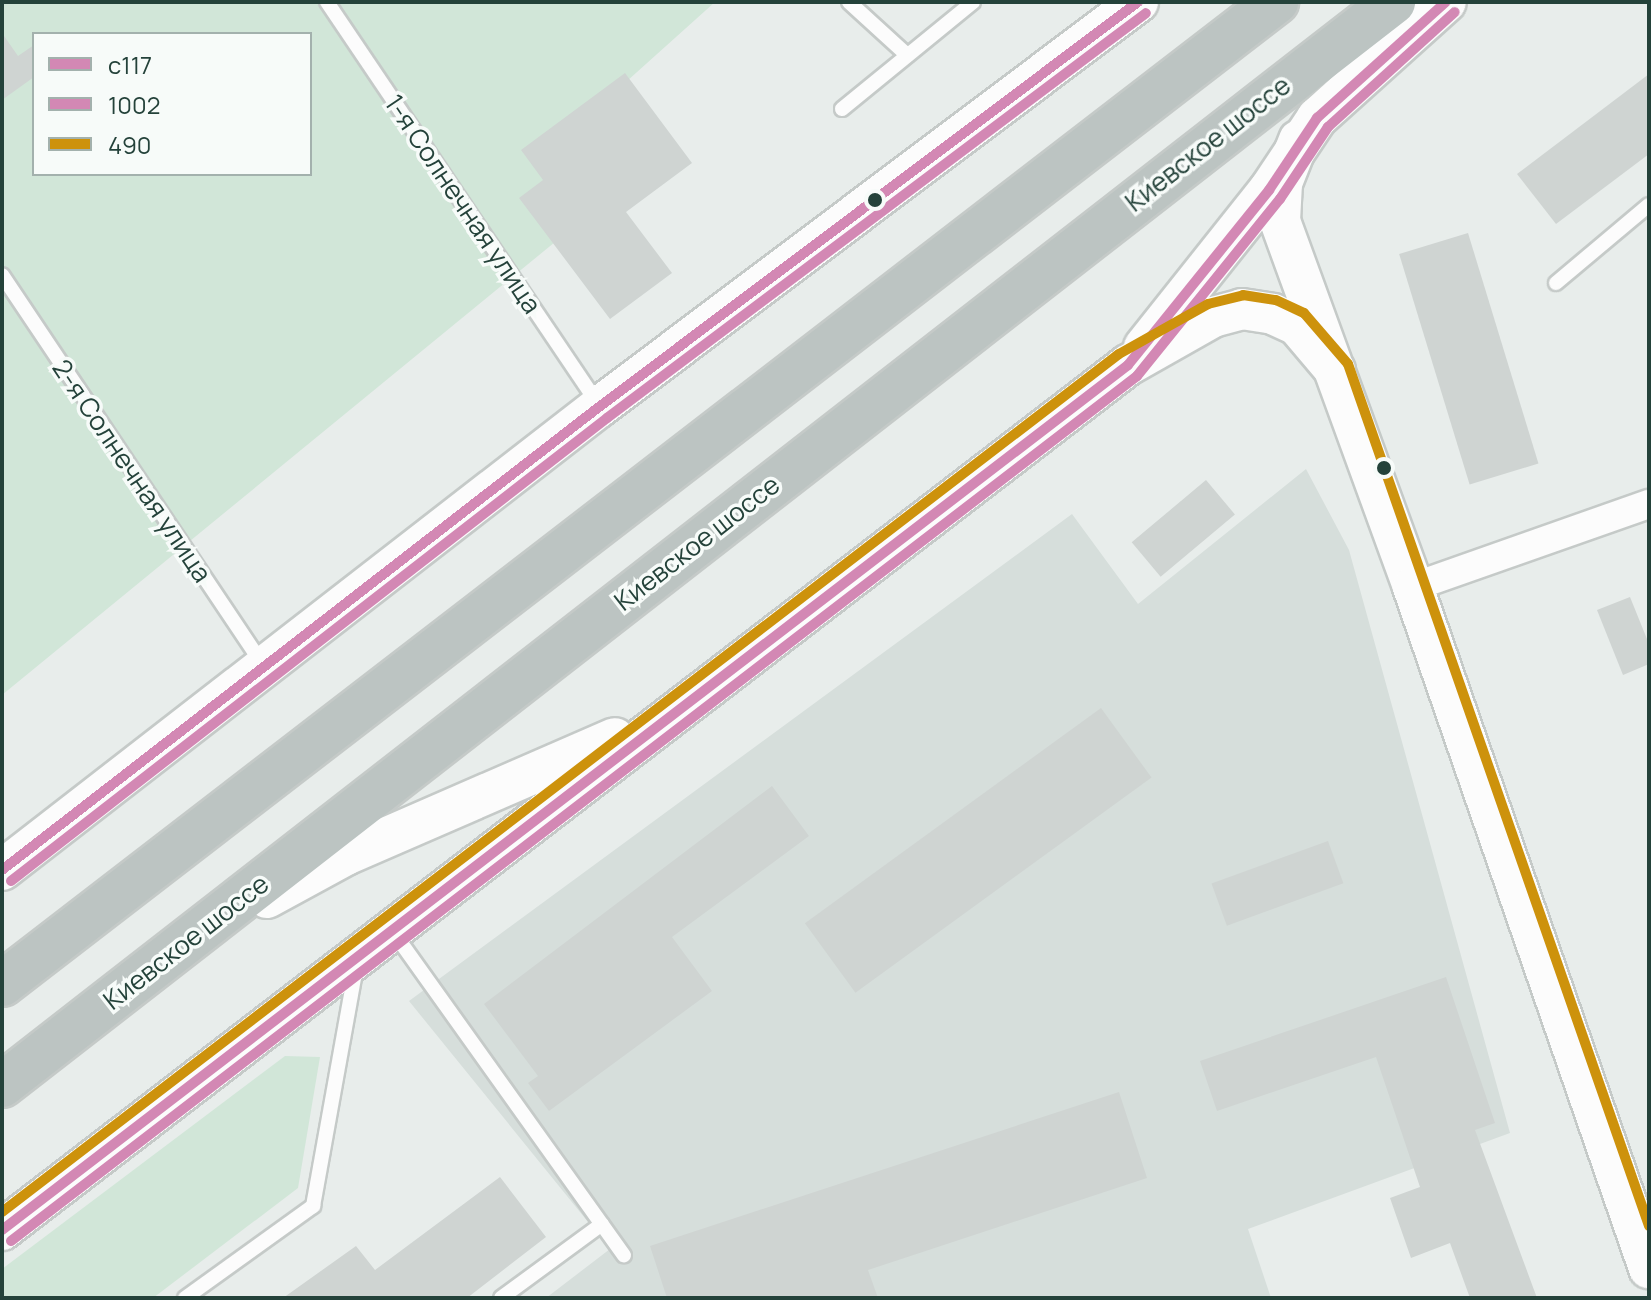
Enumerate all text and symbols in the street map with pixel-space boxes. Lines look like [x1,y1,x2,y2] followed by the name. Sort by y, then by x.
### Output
[32,32,312,176] legend
[108,48,152,81] text: с117
[1119,70,1297,218] street label: Киевское шоссе
[108,88,160,121] text: 1002
[378,89,548,319] street label: 1-я Солнечная улица
[108,128,151,161] text: 490
[867,192,883,208] unlabelled marker
[46,354,218,588] street label: 2-я Солнечная улица
[1376,460,1392,476] unlabelled marker
[608,469,786,617] street label: Киевское шоссе
[97,868,275,1016] street label: Киевское шоссе

